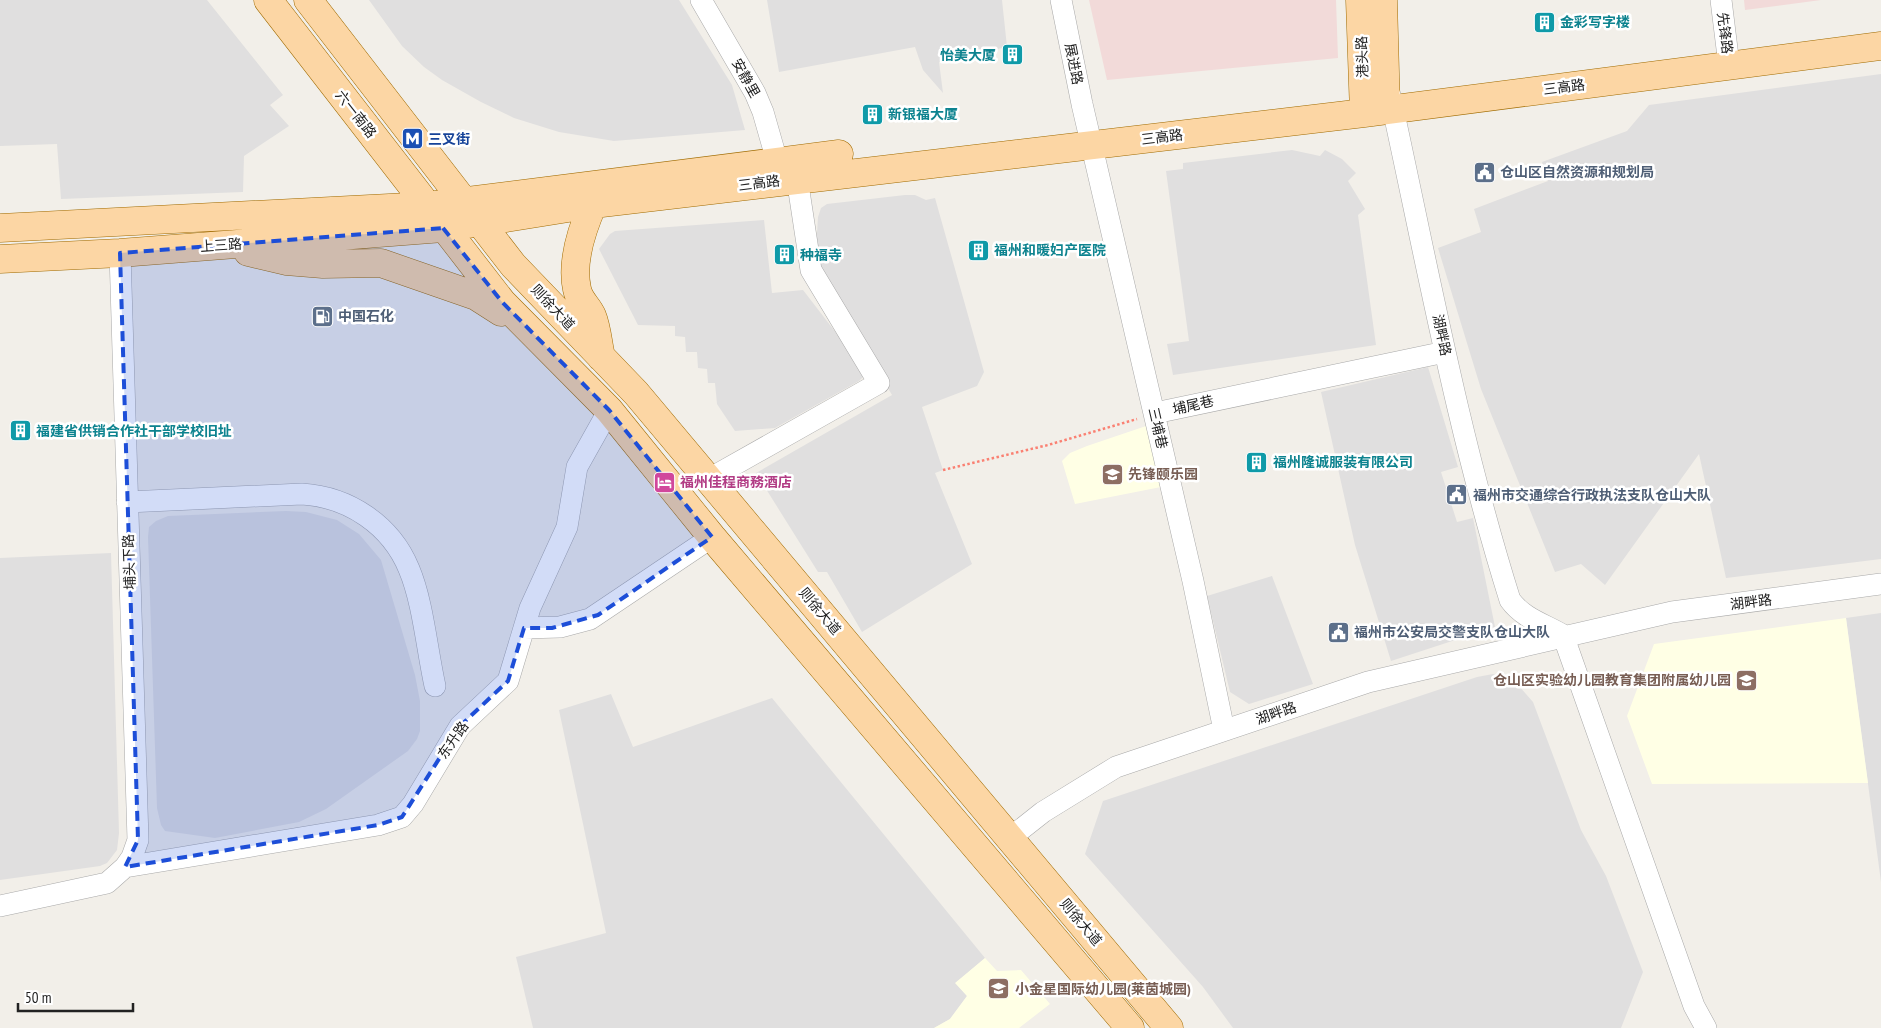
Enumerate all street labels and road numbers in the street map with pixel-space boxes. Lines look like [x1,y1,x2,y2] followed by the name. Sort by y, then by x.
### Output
[1714,11,1736,55] street label: 先锋路
[1352,36,1372,78] street label: 港头路
[1061,42,1087,86] street label: 展进路
[728,55,764,101] street label: 安静里
[1542,76,1586,98] street label: 三高路
[332,86,380,142] street label: 六一南路
[1140,126,1184,148] street label: 三高路
[737,172,781,194] street label: 三高路
[199,235,243,255] street label: 上三路
[527,280,579,334] street label: 则徐大道
[1429,313,1455,357] street label: 湖畔路
[1171,392,1215,418] street label: 埔尾巷
[1145,406,1171,450] street label: 三埔巷
[119,534,139,590] street label: 埔头下路
[795,584,845,638] street label: 则徐大道
[1729,591,1773,613] street label: 湖畔路
[1253,698,1299,728] street label: 湖畔路
[434,718,472,762] street label: 东升路
[1056,895,1106,949] street label: 则徐大道

